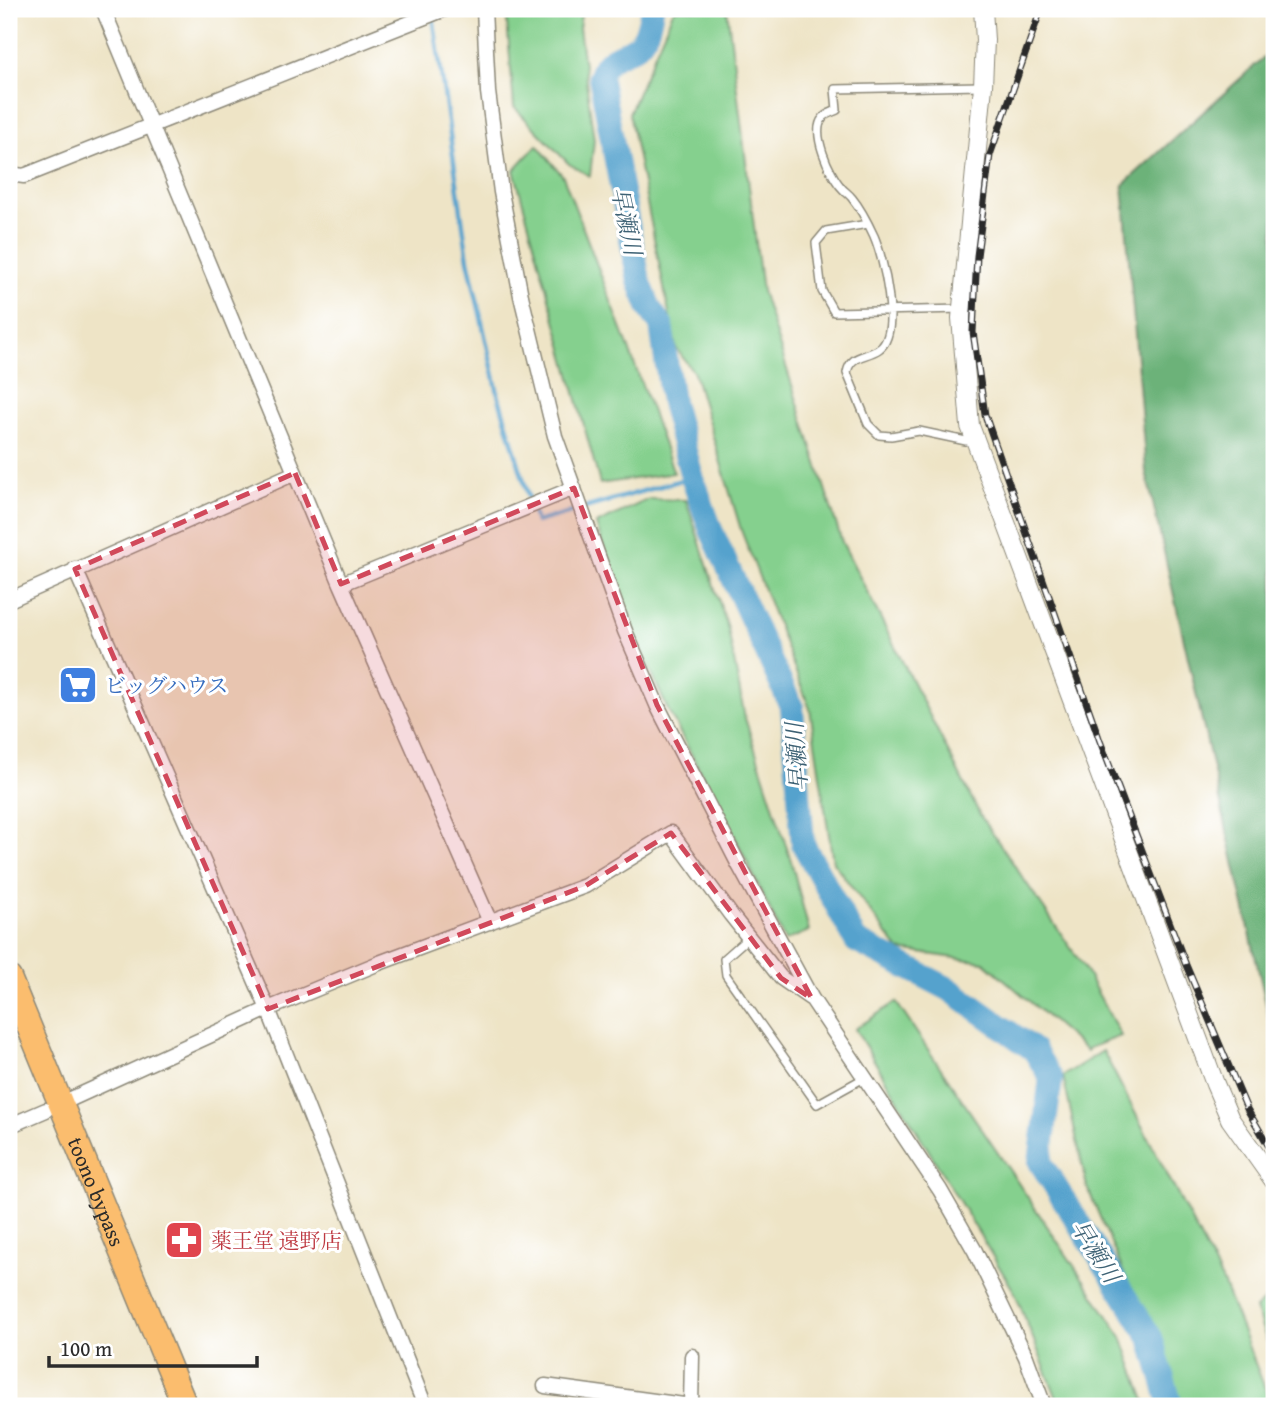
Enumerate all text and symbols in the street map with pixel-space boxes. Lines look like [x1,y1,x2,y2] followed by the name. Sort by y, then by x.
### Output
[604,184,651,261] water label: 早瀬川
[57,664,99,706] supermarket icon: ビッグハウス
[105,670,228,701] place label: ビッグハウス
[777,718,815,793] water label: 早瀬川
[61,1132,133,1251] street label: toono bypass
[1064,1213,1130,1292] water label: 早瀬川
[163,1219,205,1261] pharmacy icon: 薬王堂 遠野店
[211,1225,342,1256] place label: 薬王堂 遠野店
[49,1324,257,1368] scale bar
[60,1333,112,1364] text: 100 m

